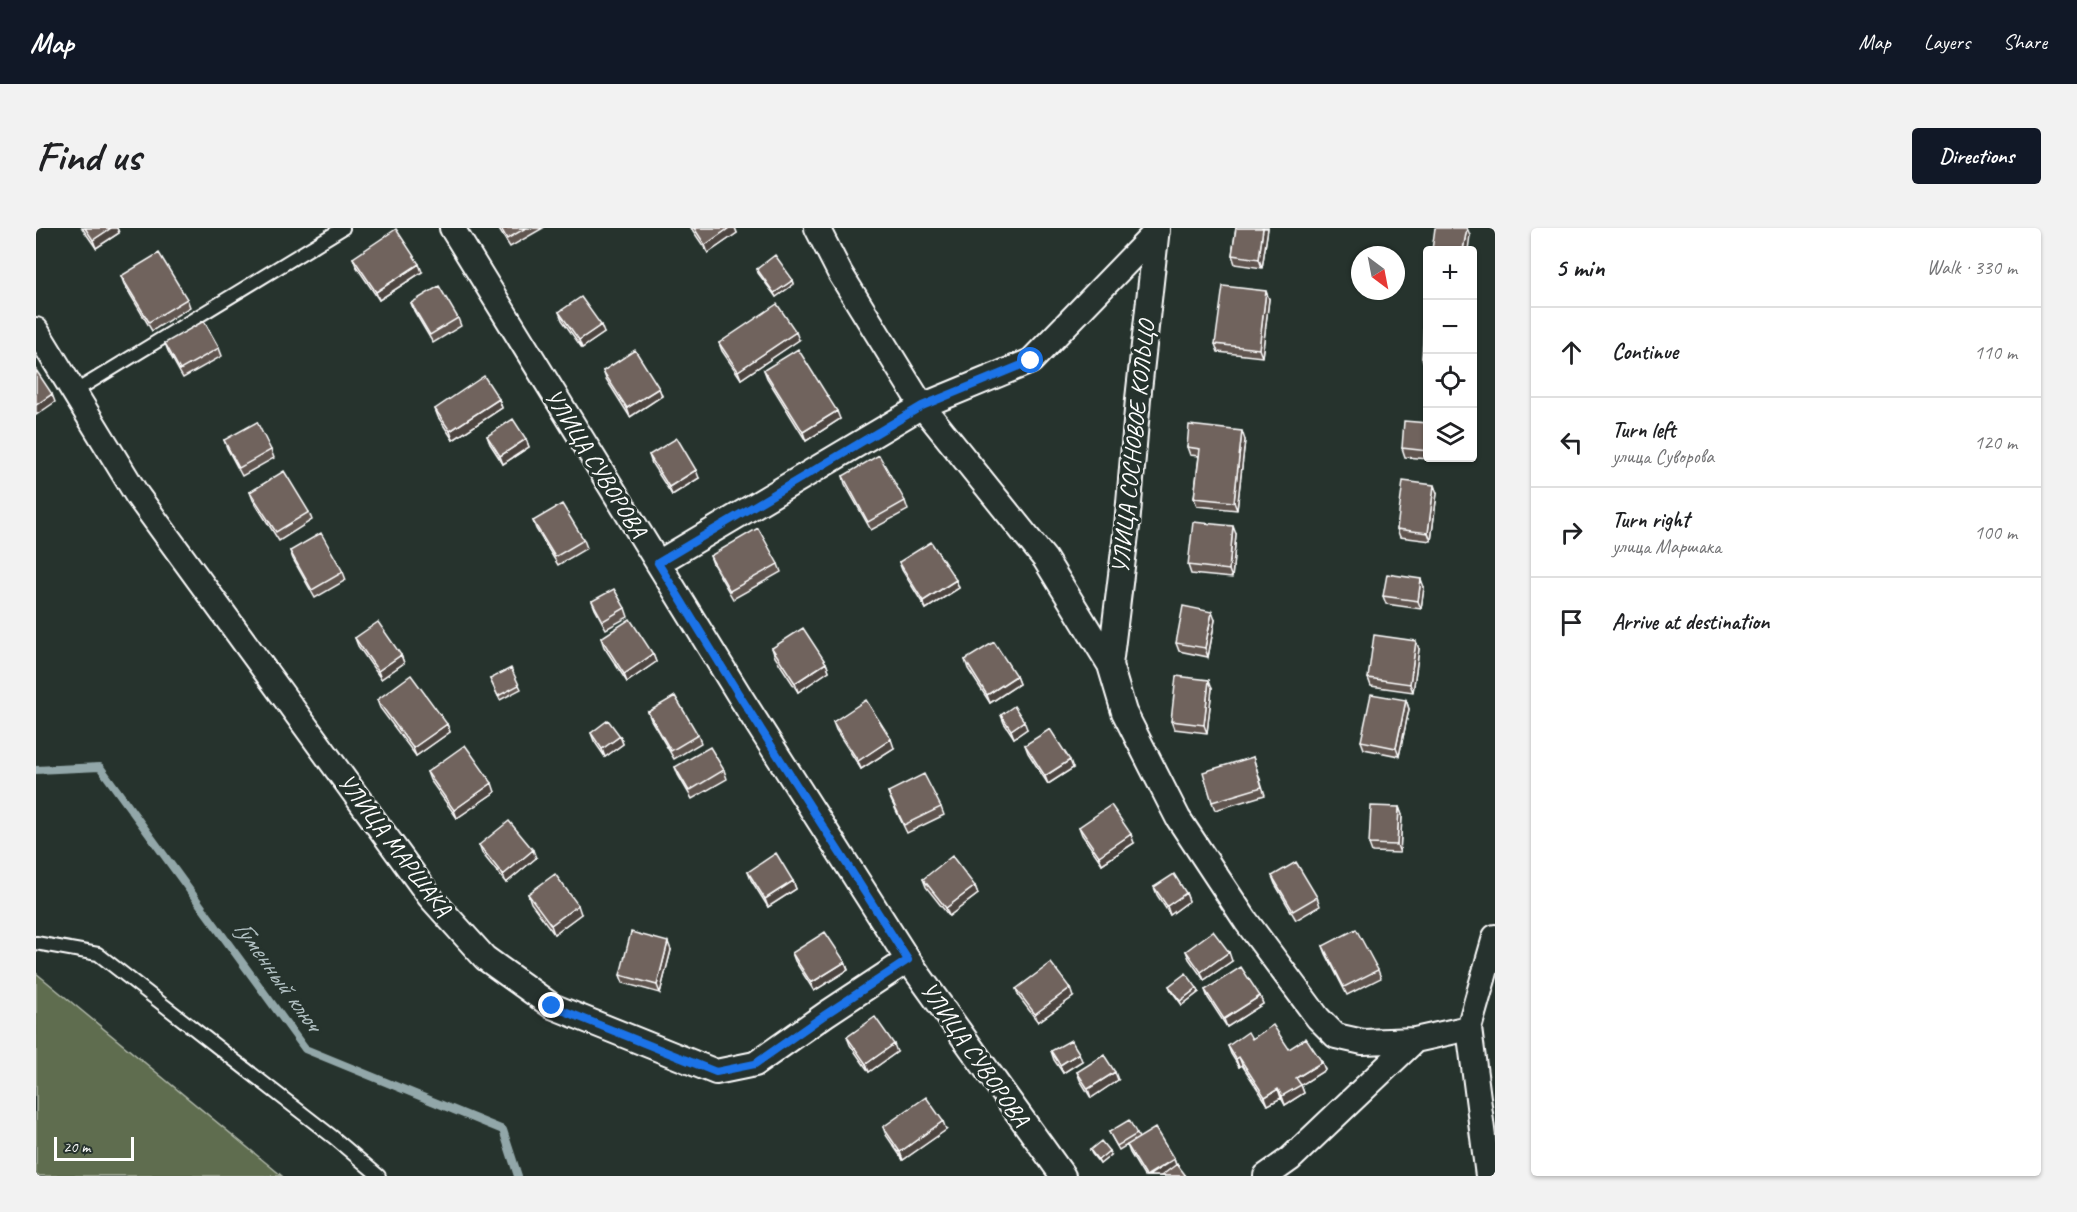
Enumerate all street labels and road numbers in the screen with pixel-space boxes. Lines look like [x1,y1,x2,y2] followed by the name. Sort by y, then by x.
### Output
[1105,316,1162,575] street label: УЛИЦА СОСНОВОЕ КОЛЬЦО
[538,383,654,544] street label: УЛИЦА СУВОРОВА
[332,768,459,923] street label: УЛИЦА МАРШАКА
[914,976,1037,1133] street label: УЛИЦА СУВОРОВА

